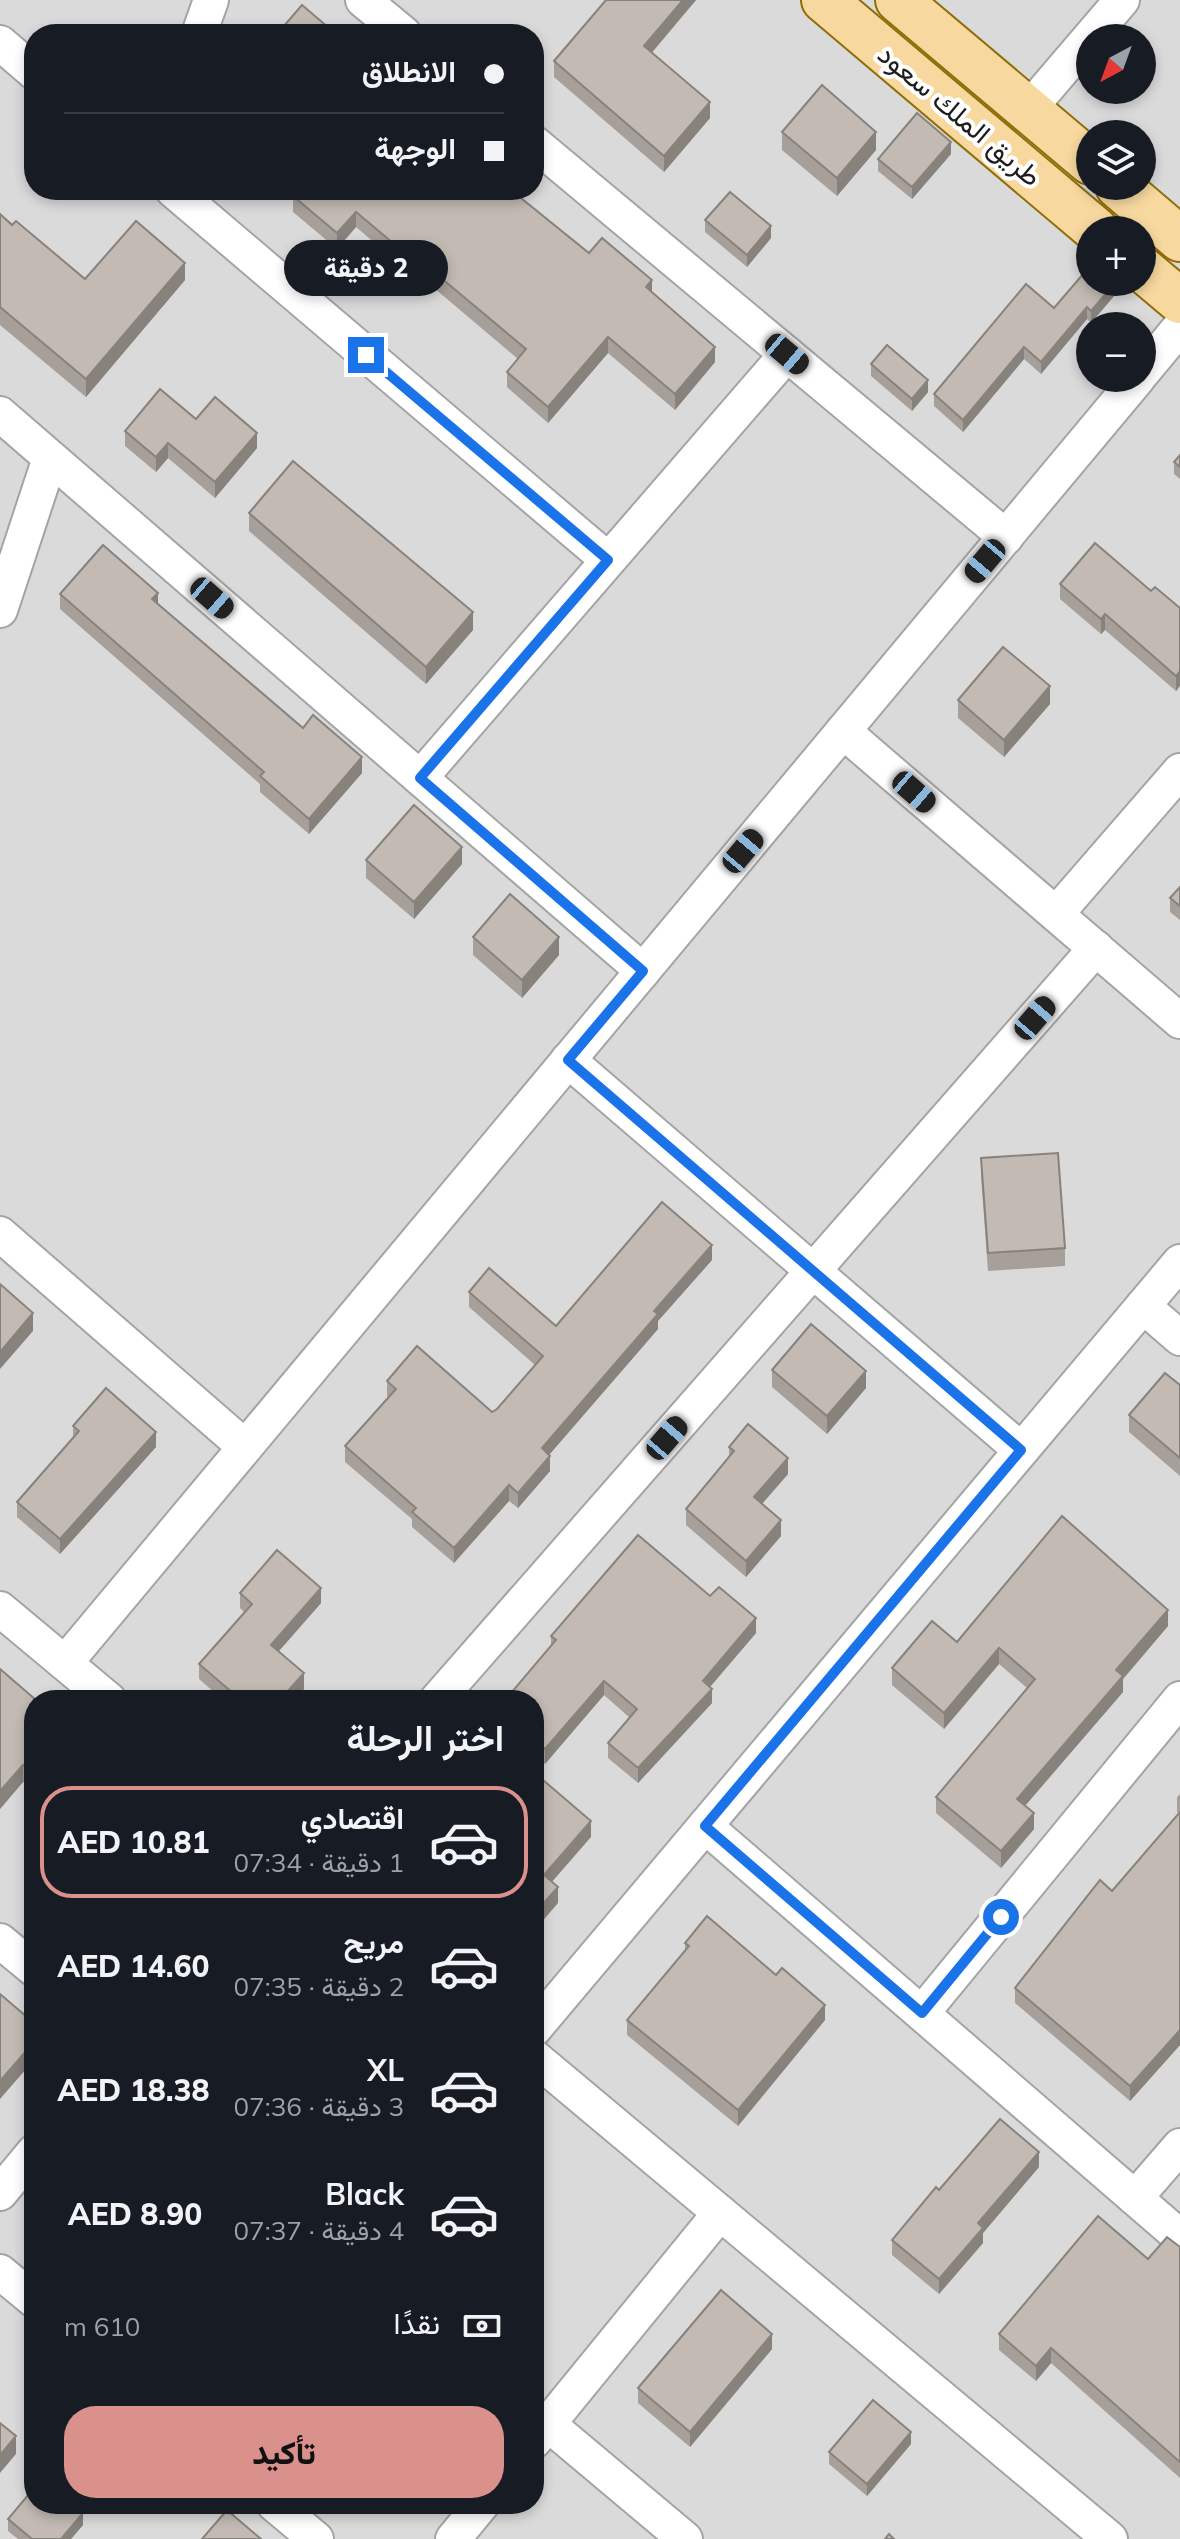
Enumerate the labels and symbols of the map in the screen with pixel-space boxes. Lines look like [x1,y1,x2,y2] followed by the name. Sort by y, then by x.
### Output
[1076,24,1156,104] north arrow
[871,36,1049,194] street label: طريق الملك سعود
[284,239,448,295] callout: 2 دقيقة
[761,329,813,379] car
[348,337,384,373] route end
[960,535,1010,587] car
[186,573,238,623] car
[888,767,940,817] car
[718,825,768,877] car
[1010,992,1060,1044] car
[642,1412,692,1464] car
[983,1899,1019,1935] route start

